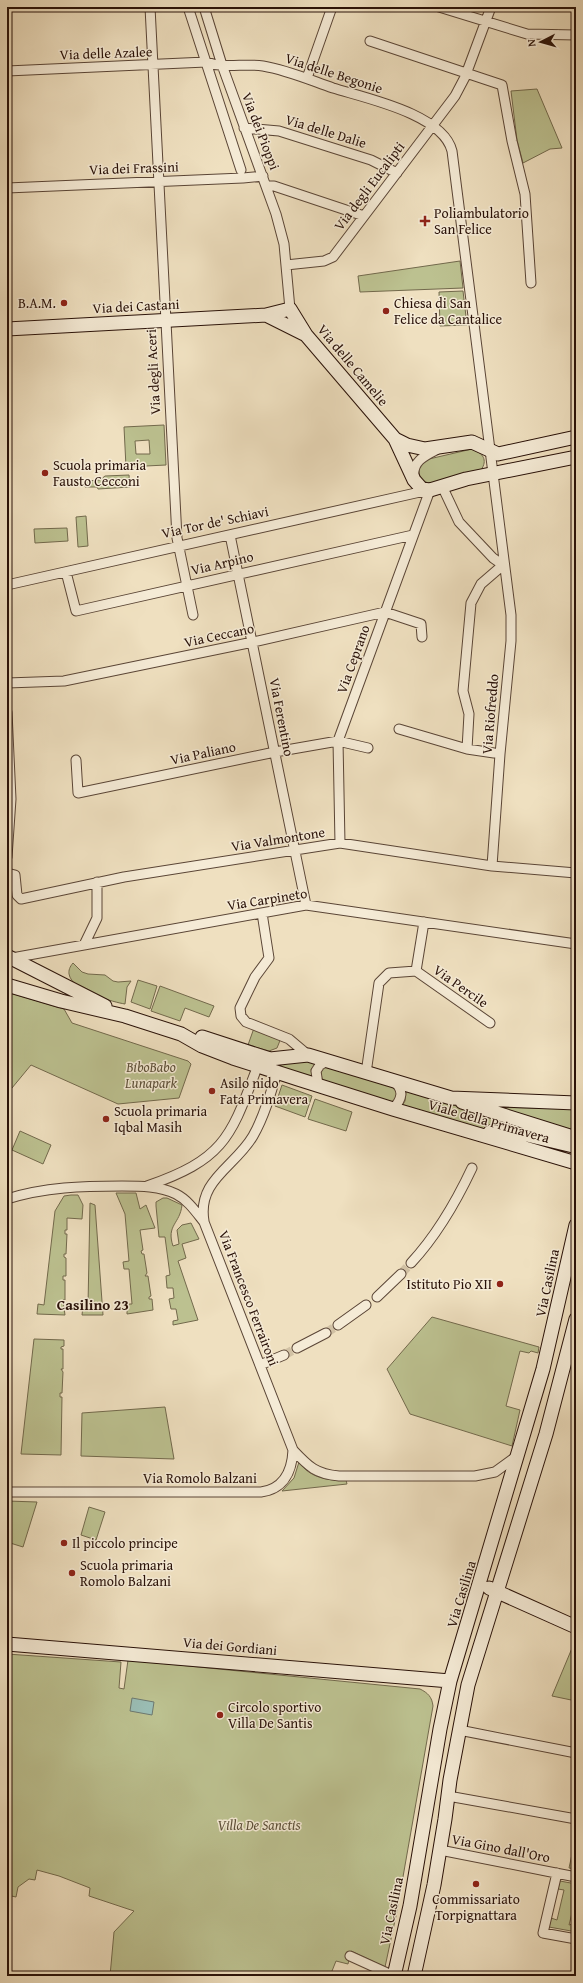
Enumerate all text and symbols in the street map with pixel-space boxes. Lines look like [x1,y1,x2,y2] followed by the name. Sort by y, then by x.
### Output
[521,22,561,62] north arrow
[523,38,539,48] text: N
[59,41,153,65] street label: Via delle Azalee
[283,48,386,98] street label: Via delle Begonie
[237,89,285,173] street label: Via dei Pioppi
[283,109,369,153] street label: Via delle Dalie
[329,137,409,235] street label: Via degli Eucalipti
[89,156,179,180] street label: Via dei Frassini
[434,203,529,239] place label: Poliambulatorio San Felice
[419,215,431,227] marker: Poliambulatorio San Felice
[18,293,56,313] place label: B.A.M.
[394,293,502,329] place label: Chiesa di San Felice da Cantalice
[92,294,180,318] street label: Via dei Castani
[59,298,69,308] marker: B.A.M.
[381,306,391,316] marker: Chiesa di San Felice da Cantalice
[313,320,393,410] street label: Via delle Camelie
[141,329,165,415] street label: Via degli Aceri
[53,455,146,491] place label: Scuola primaria Fausto Cecconi
[40,468,50,478] marker: Scuola primaria Fausto Cecconi
[160,501,270,543] street label: Via Tor de' Schiavi
[189,546,255,580] street label: Via Arpino
[182,618,256,652] street label: Via Ceccano
[331,622,375,696] street label: Via Ceprano
[477,673,503,755] street label: Via Riofreddo
[265,676,299,758] street label: Via Ferentino
[168,736,238,770] street label: Via Paliano
[230,822,327,856] street label: Via Valmontone
[226,883,308,915] street label: Via Carpineto
[429,960,493,1013] street label: Via Percile
[124,1057,178,1093] park label: BiboBabo Lunapark
[220,1073,308,1109] place label: Asilo nido Fata Primavera
[207,1086,217,1096] marker: Asilo nido Fata Primavera
[426,1094,552,1148] street label: Viale della Primavera
[114,1101,207,1137] place label: Scuola primaria Iqbal Masih
[101,1114,111,1124] marker: Scuola primaria Iqbal Masih
[214,1227,284,1369] street label: Via Francesco Ferraironi
[530,1247,564,1319] street label: Via Casilina
[407,1274,492,1294] place label: Istituto Pio XII
[495,1279,505,1289] marker: Istituto Pio XII
[57,1294,129,1315] district label: Casilino 23
[143,1468,257,1488] street label: Via Romolo Balzani
[72,1533,178,1553] place label: Il piccolo principe
[59,1538,69,1548] marker: Il piccolo principe
[80,1555,173,1591] place label: Scuola primaria Romolo Balzani
[441,1558,481,1630] street label: Via Casilina
[67,1568,77,1578] marker: Scuola primaria Romolo Balzani
[182,1632,278,1660] street label: Via dei Gordiani
[228,1697,321,1733] place label: Circolo sportivo Villa De Santis
[215,1710,225,1720] marker: Circolo sportivo Villa De Santis
[218,1815,300,1835] park label: Villa De Sanctis
[450,1829,552,1867] street label: Via Gino dall'Oro
[374,1875,408,1947] street label: Via Casilina
[471,1879,481,1889] marker: Commissariato Torpignattara
[432,1889,520,1925] place label: Commissariato Torpignattara

